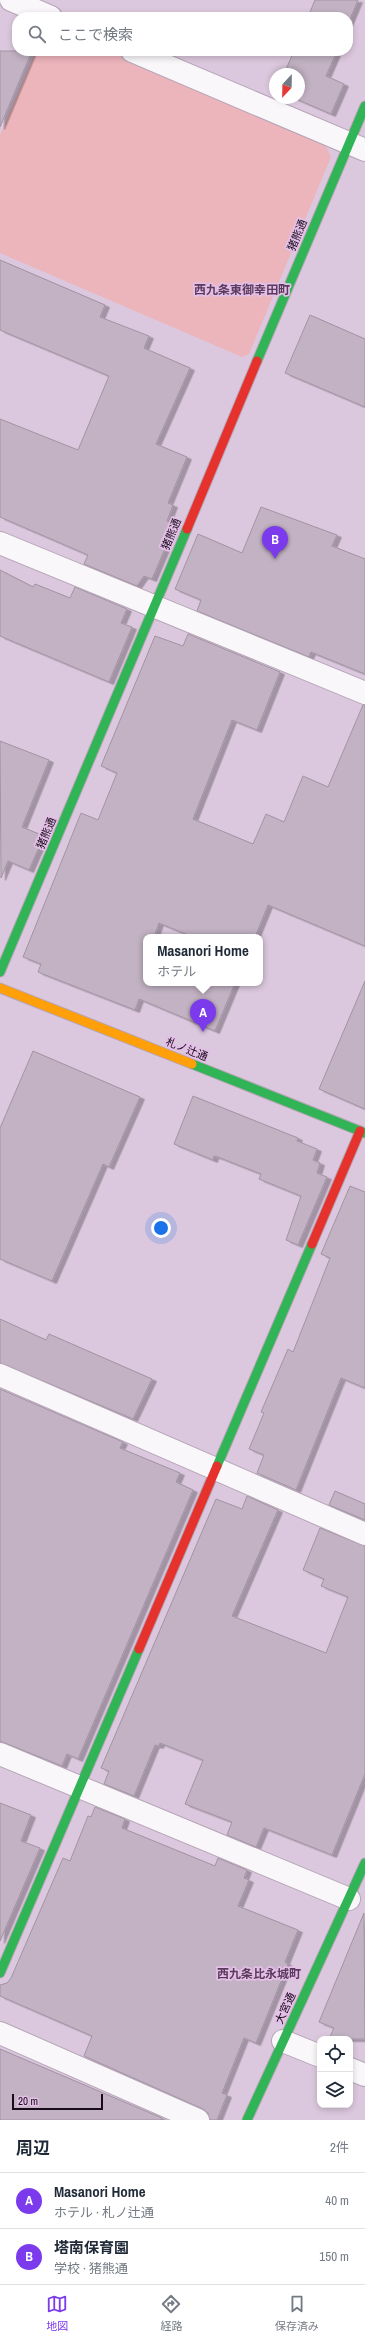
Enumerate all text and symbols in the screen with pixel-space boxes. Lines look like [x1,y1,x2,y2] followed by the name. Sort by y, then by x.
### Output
[12,12,353,56] search box
[26,23,48,45] icon: search
[58,24,133,45] text: ここで検索
[269,68,305,104] north arrow
[284,217,310,253] street label: 猪熊通
[194,282,290,298] district label: 西九条東御幸田町
[158,516,184,552] street label: 猪熊通
[262,526,288,559] pin: B
[33,815,59,851] street label: 猪熊通
[143,934,263,986] popup
[157,940,249,961] text: Masanori Home
[157,963,196,980] text: ホテル
[190,999,216,1032] pin: A
[164,1034,210,1064] street label: 札ノ辻通
[151,1218,171,1238] your location
[217,1966,301,1982] district label: 西九条比永城町
[272,1990,298,2026] street label: 大宮通
[317,2036,353,2108] map controls
[317,2036,353,2072] button: locate
[317,2072,353,2108] button: layers
[12,2092,103,2111] scale bar
[18,2094,38,2108] text: 20 m
[16,2136,50,2159] text: 周辺
[330,2139,349,2156] text: 2件
[54,2181,146,2202] text: Masanori Home
[25,2192,33,2209] text: A
[325,2192,349,2209] text: 40 m
[54,2204,154,2221] text: ホテル · 札ノ辻通
[54,2237,129,2258] text: 塔南保育園
[25,2248,33,2265] text: B
[319,2248,349,2265] text: 150 m
[54,2260,128,2277] text: 学校 · 猪熊通
[46,2293,68,2333] tab: 地図
[160,2293,182,2333] tab: 経路
[275,2293,319,2333] tab: 保存済み

